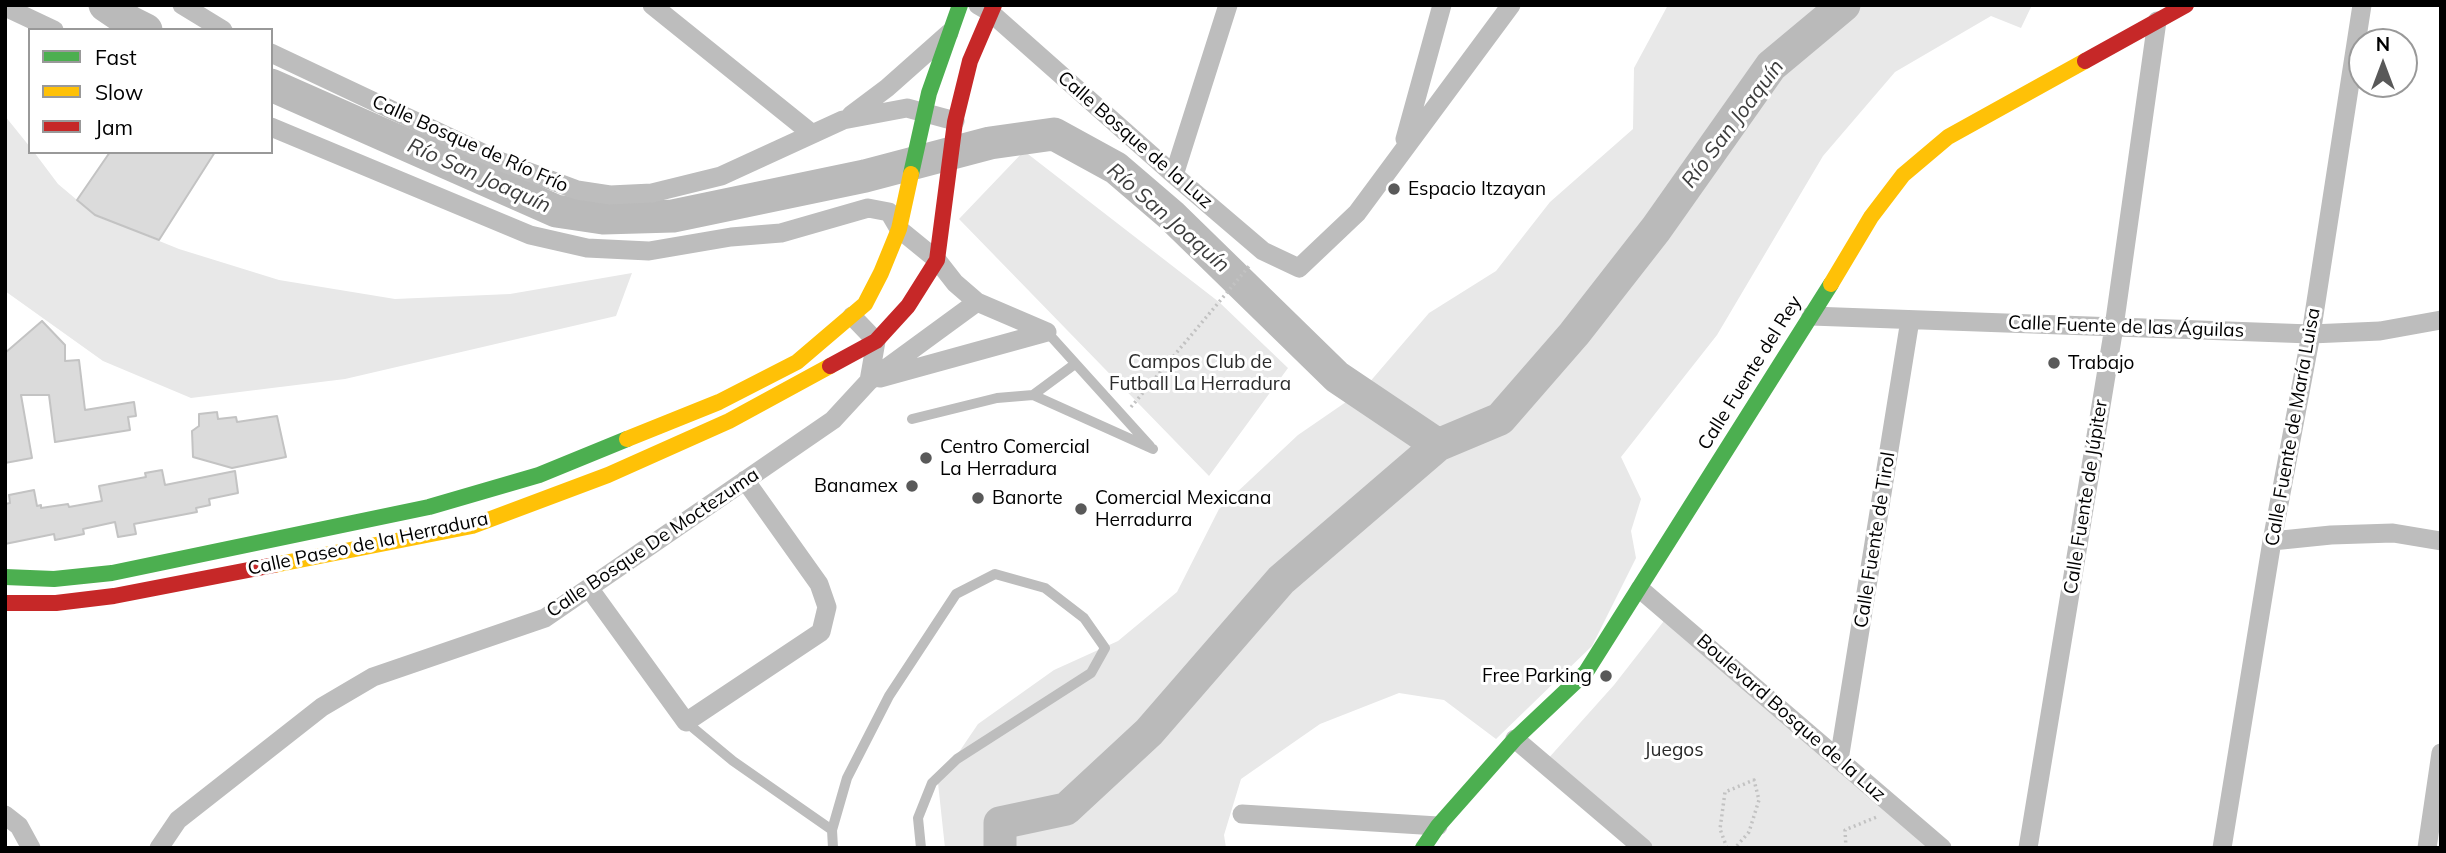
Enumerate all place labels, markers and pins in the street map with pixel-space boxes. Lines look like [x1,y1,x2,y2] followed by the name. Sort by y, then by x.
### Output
[1408,178,1546,200] place label: Espacio Itzayan
[1386,181,1402,197] marker: Espacio Itzayan
[2068,352,2134,374] place label: Trabajo
[2046,355,2062,371] marker: Trabajo
[940,436,1090,480] place label: Centro Comercial La Herradura
[918,450,934,466] marker: Centro Comercial La Herradura
[814,475,898,497] place label: Banamex
[904,478,920,494] marker: Banamex
[992,487,1063,509] place label: Banorte
[1095,487,1271,531] place label: Comercial Mexicana Herradurra
[970,490,986,506] marker: Banorte
[1073,501,1089,517] marker: Comercial Mexicana Herradurra
[1482,665,1592,687] place label: Free Parking
[1598,668,1614,684] marker: Free Parking

